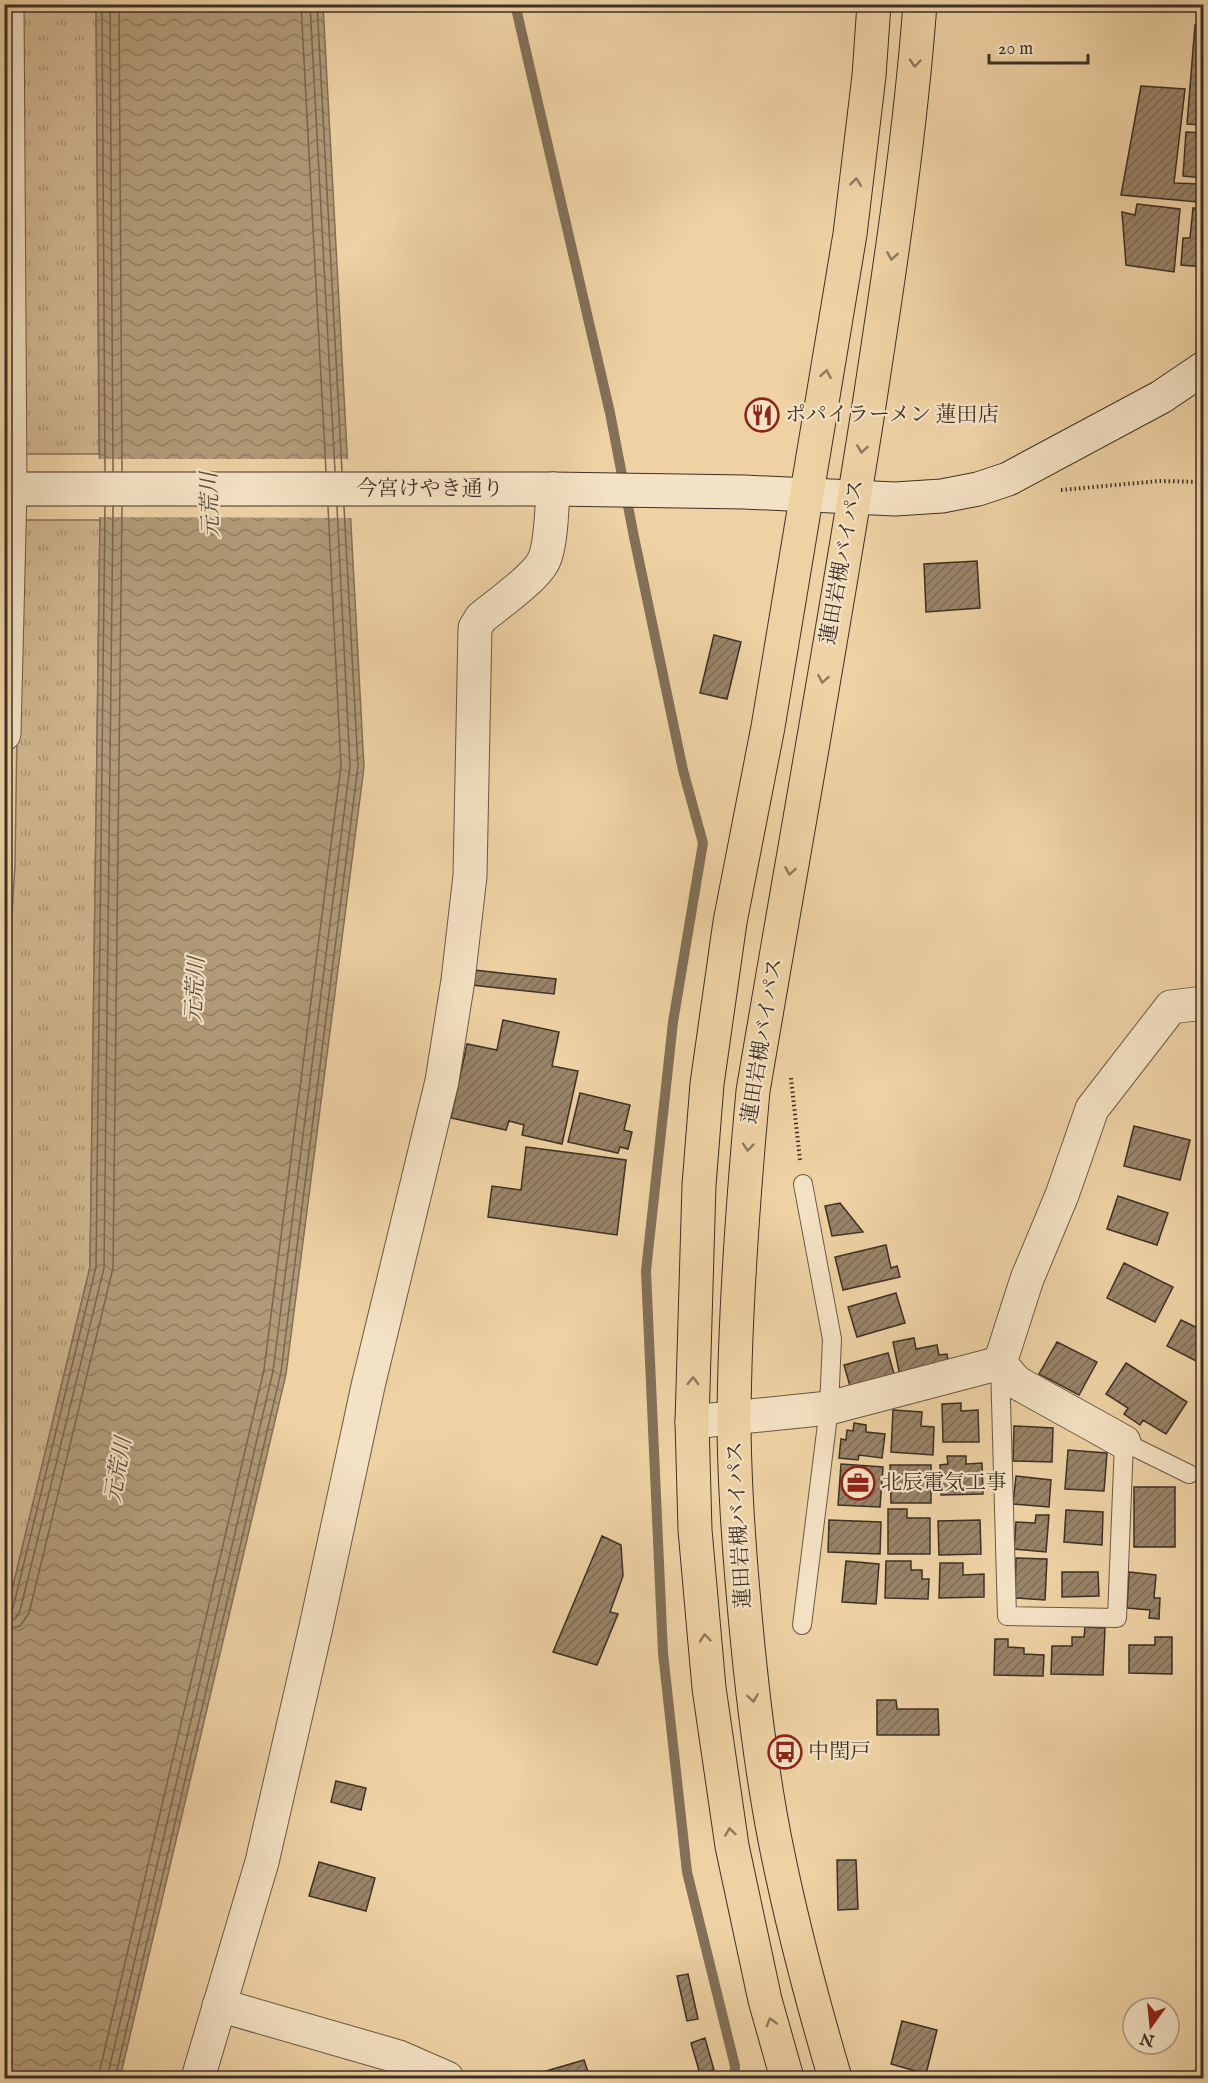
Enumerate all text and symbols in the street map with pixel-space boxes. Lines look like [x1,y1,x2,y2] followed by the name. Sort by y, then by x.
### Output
[989,27,1088,65] scale bar
[998,38,1033,61] text: 20 m
[909,58,922,67] one-way arrow
[850,177,862,186] one-way arrow
[886,252,898,261] one-way arrow
[819,370,832,380] one-way arrow
[744,397,780,433] restaurant icon: ポパイラーメン 蓮田店
[785,402,999,429] place label: ポパイラーメン 蓮田店
[857,445,869,454] one-way arrow
[196,470,226,538] water label: 元荒川
[357,476,504,503] street label: 今宮けやき通り
[815,477,871,647] street label: 蓮田岩槻バイパス
[817,674,830,684] one-way arrow
[784,866,797,876] one-way arrow
[180,954,212,1024] water label: 元荒川
[737,956,789,1126] street label: 蓮田岩槻バイパス
[742,1143,755,1152] one-way arrow
[687,1376,699,1385] one-way arrow
[99,1433,139,1505] water label: 元荒川
[722,1441,758,1609] street label: 蓮田岩槻バイパス
[840,1465,876,1501] office icon: 北辰電気工事
[881,1470,1007,1497] place label: 北辰電気工事
[699,1634,712,1643] one-way arrow
[747,1693,759,1702] one-way arrow
[767,1734,803,1770] bus stop icon: 中閏戸
[808,1739,871,1766] place label: 中閏戸
[725,1827,737,1836] one-way arrow
[1121,1996,1181,2056] north arrow
[766,2017,778,2028] one-way arrow
[1138,2027,1158,2050] text: N

